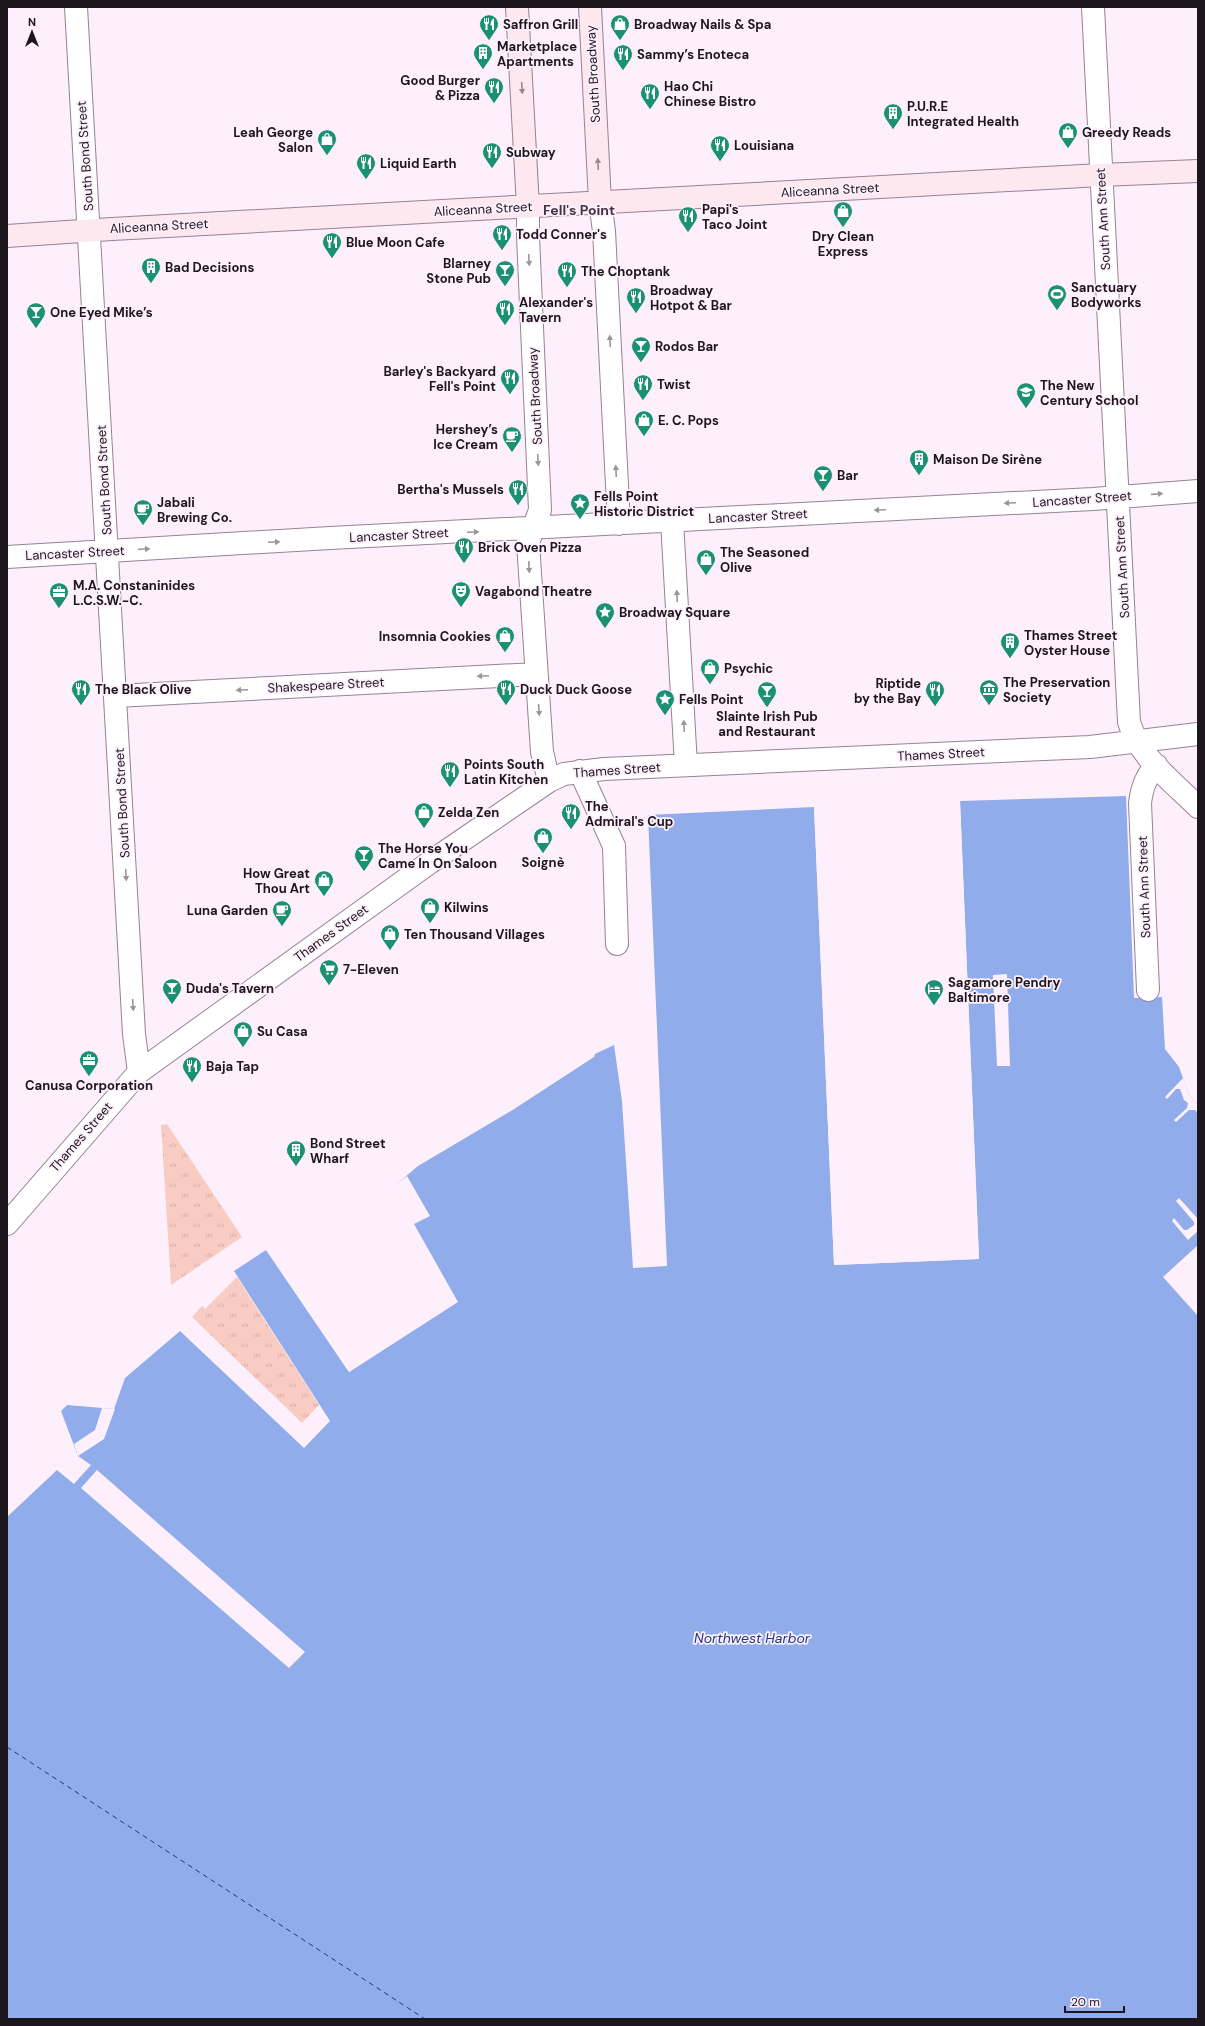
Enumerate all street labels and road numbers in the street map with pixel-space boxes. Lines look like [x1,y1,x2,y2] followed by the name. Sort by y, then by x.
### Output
[582,25,604,123] street label: South Broadway
[73,100,97,212] street label: South Bond Street
[1092,167,1114,271] street label: South Ann Street
[780,179,880,201] street label: Aliceanna Street
[433,198,533,220] street label: Aliceanna Street
[109,215,209,237] street label: Aliceanna Street
[524,347,546,445] street label: South Broadway
[93,425,115,535] street label: South Bond Street
[1032,487,1132,511] street label: Lancaster Street
[708,505,808,527] street label: Lancaster Street
[1111,515,1133,619] street label: South Ann Street
[349,524,449,546] street label: Lancaster Street
[25,542,125,564] street label: Lancaster Street
[267,673,385,697] street label: Shakespeare Street
[897,743,985,765] street label: Thames Street
[111,748,133,858] street label: South Bond Street
[573,758,661,782] street label: Thames Street
[1134,835,1154,939] street label: South Ann Street
[291,900,371,966] street label: Thames Street
[46,1098,116,1176] street label: Thames Street

